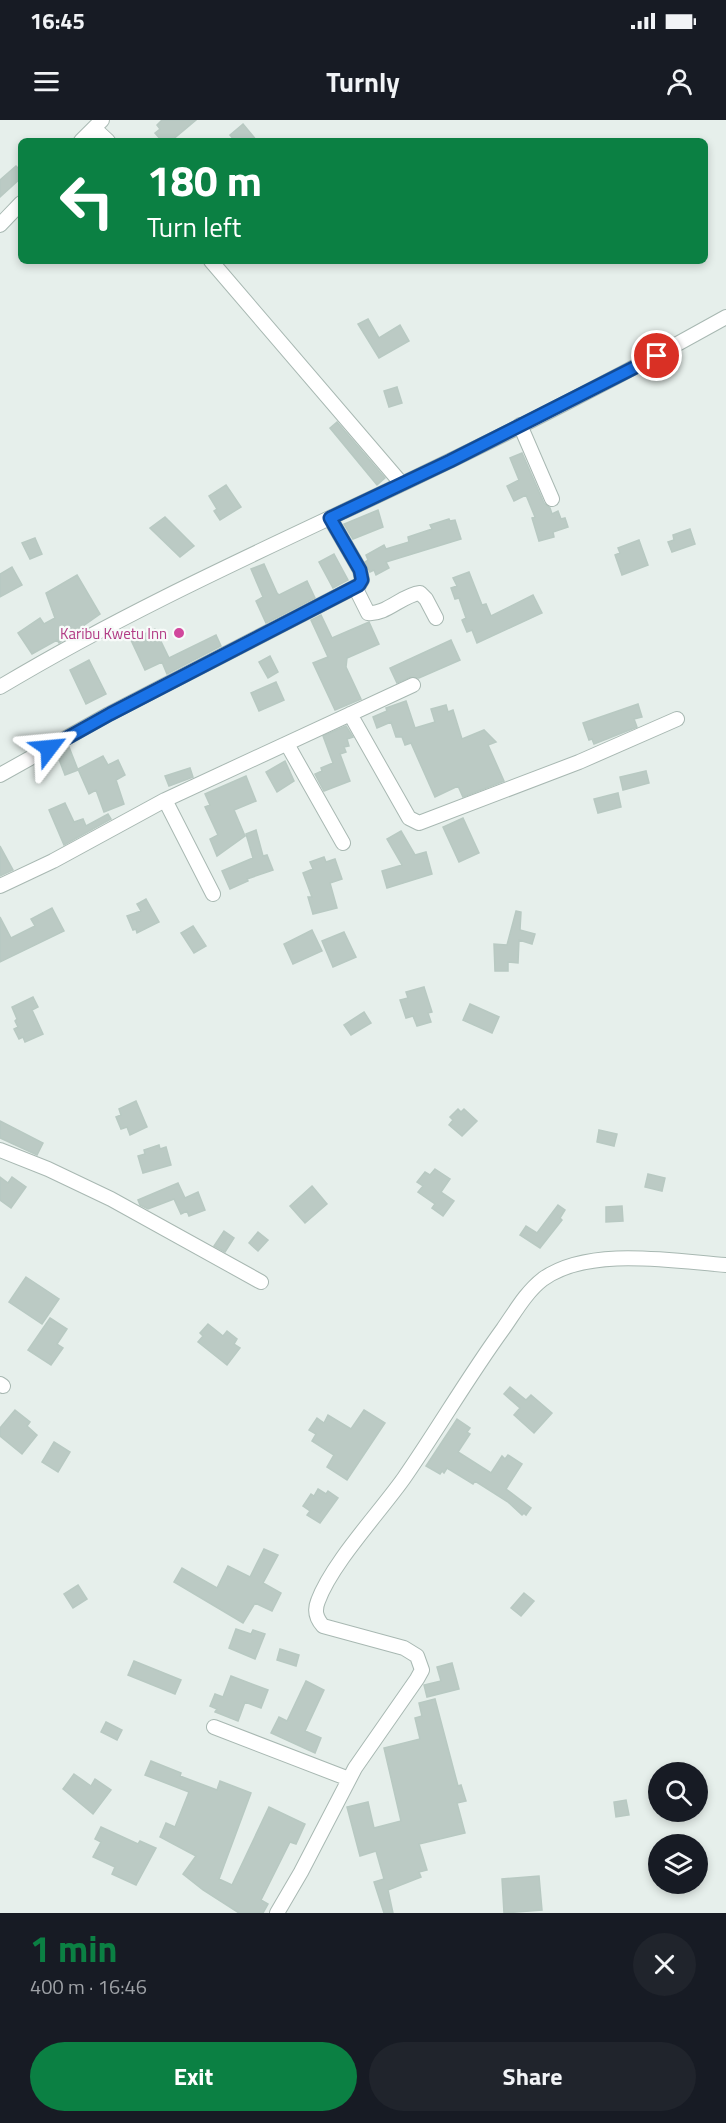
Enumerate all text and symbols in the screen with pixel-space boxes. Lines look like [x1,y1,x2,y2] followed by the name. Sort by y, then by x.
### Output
[30,4,85,38] text: 16:45
[326,61,400,102] text: Turnly
[30,65,63,98] icon: menu
[663,65,696,98] icon: person
[147,148,262,212] text: 180 m
[48,162,126,240] icon: left
[147,206,241,247] text: Turn left
[631,330,682,381] pin
[640,339,673,372] icon: arrive
[60,622,167,645] place label: Karibu Kwetu Inn
[172,626,186,640] marker: Karibu Kwetu Inn
[17,716,81,780] position arrow
[648,1762,708,1894] map controls
[648,1762,708,1822] button: search
[648,1834,708,1894] button: layers
[30,1921,117,1976] text: 1 min
[633,1933,696,1996] button: close
[30,1971,147,2002] text: 400 m · 16:46
[30,2042,357,2111] button: Exit
[369,2042,696,2111] button: Share

